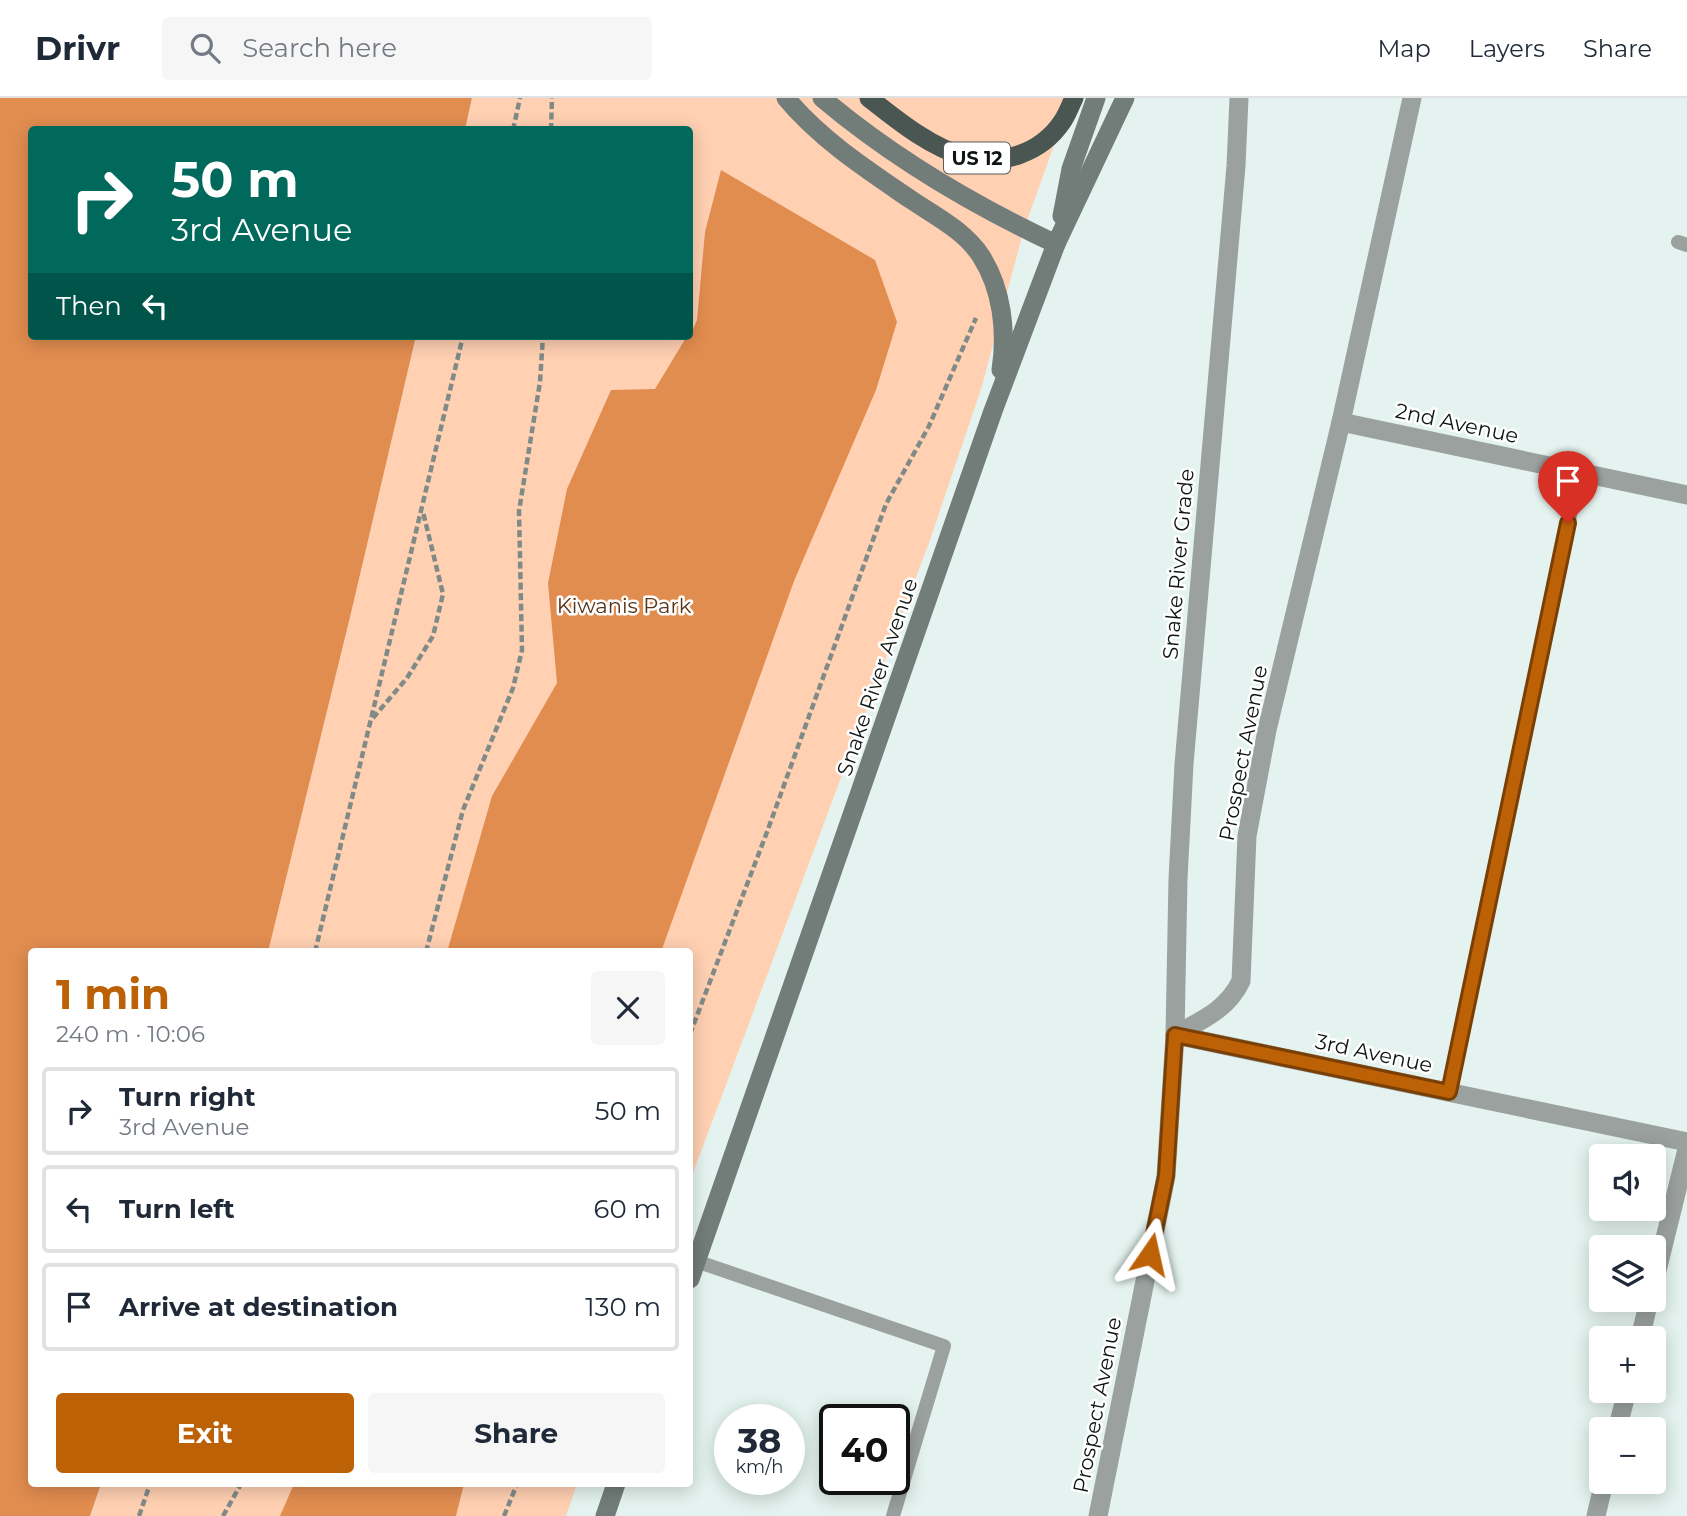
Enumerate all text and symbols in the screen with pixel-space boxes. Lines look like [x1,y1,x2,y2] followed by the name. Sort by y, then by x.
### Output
[162,17,652,80] search box
[35,28,120,68] text: Drivr
[186,29,224,67] icon: search
[242,32,397,64] text: Search here
[1377,34,1431,63] text: Map
[1469,34,1545,63] text: Layers
[1583,34,1652,63] text: Share
[944,142,1010,174] road number: US 12
[171,150,299,209] text: 50 m
[56,154,147,245] icon: right
[171,210,352,249] text: 3rd Avenue
[136,287,174,325] icon: left
[56,290,122,322] text: Then
[1393,398,1521,448] street label: 2nd Avenue
[1538,451,1598,523] pin
[1549,462,1587,500] icon: arrive
[1157,468,1199,660] street label: Snake River Grade
[831,575,923,779] street label: Snake River Avenue
[557,593,692,618] park label: Kiwanis Park
[1214,663,1272,843] street label: Prospect Avenue
[56,968,170,1020] text: 1 min
[591,971,665,1045] button: close
[56,1020,205,1048] text: 240 m · 10:06
[1313,1028,1435,1078] street label: 3rd Avenue
[119,1081,255,1113] text: Turn right
[60,1092,98,1130] icon: right
[595,1095,661,1127] text: 50 m
[119,1113,249,1141] text: 3rd Avenue
[1589,1144,1666,1494] map controls
[1589,1144,1666,1221] button: sound
[60,1190,98,1228] icon: left
[119,1193,235,1225] text: Turn left
[594,1193,661,1225] text: 60 m
[1113,1217,1187,1291] position arrow
[1589,1235,1666,1312] button: layers
[60,1288,98,1326] icon: arrive
[119,1291,398,1323] text: Arrive at destination
[585,1291,661,1323] text: 130 m
[1068,1315,1126,1495] street label: Prospect Avenue
[1589,1326,1666,1403] button: +
[56,1393,354,1473] button: Exit
[368,1393,665,1473] button: Share
[819,1404,910,1495] speed limit sign: 40
[1589,1417,1666,1494] button: −
[738,1419,781,1462] text: 38
[735,1456,784,1478] text: km/h

